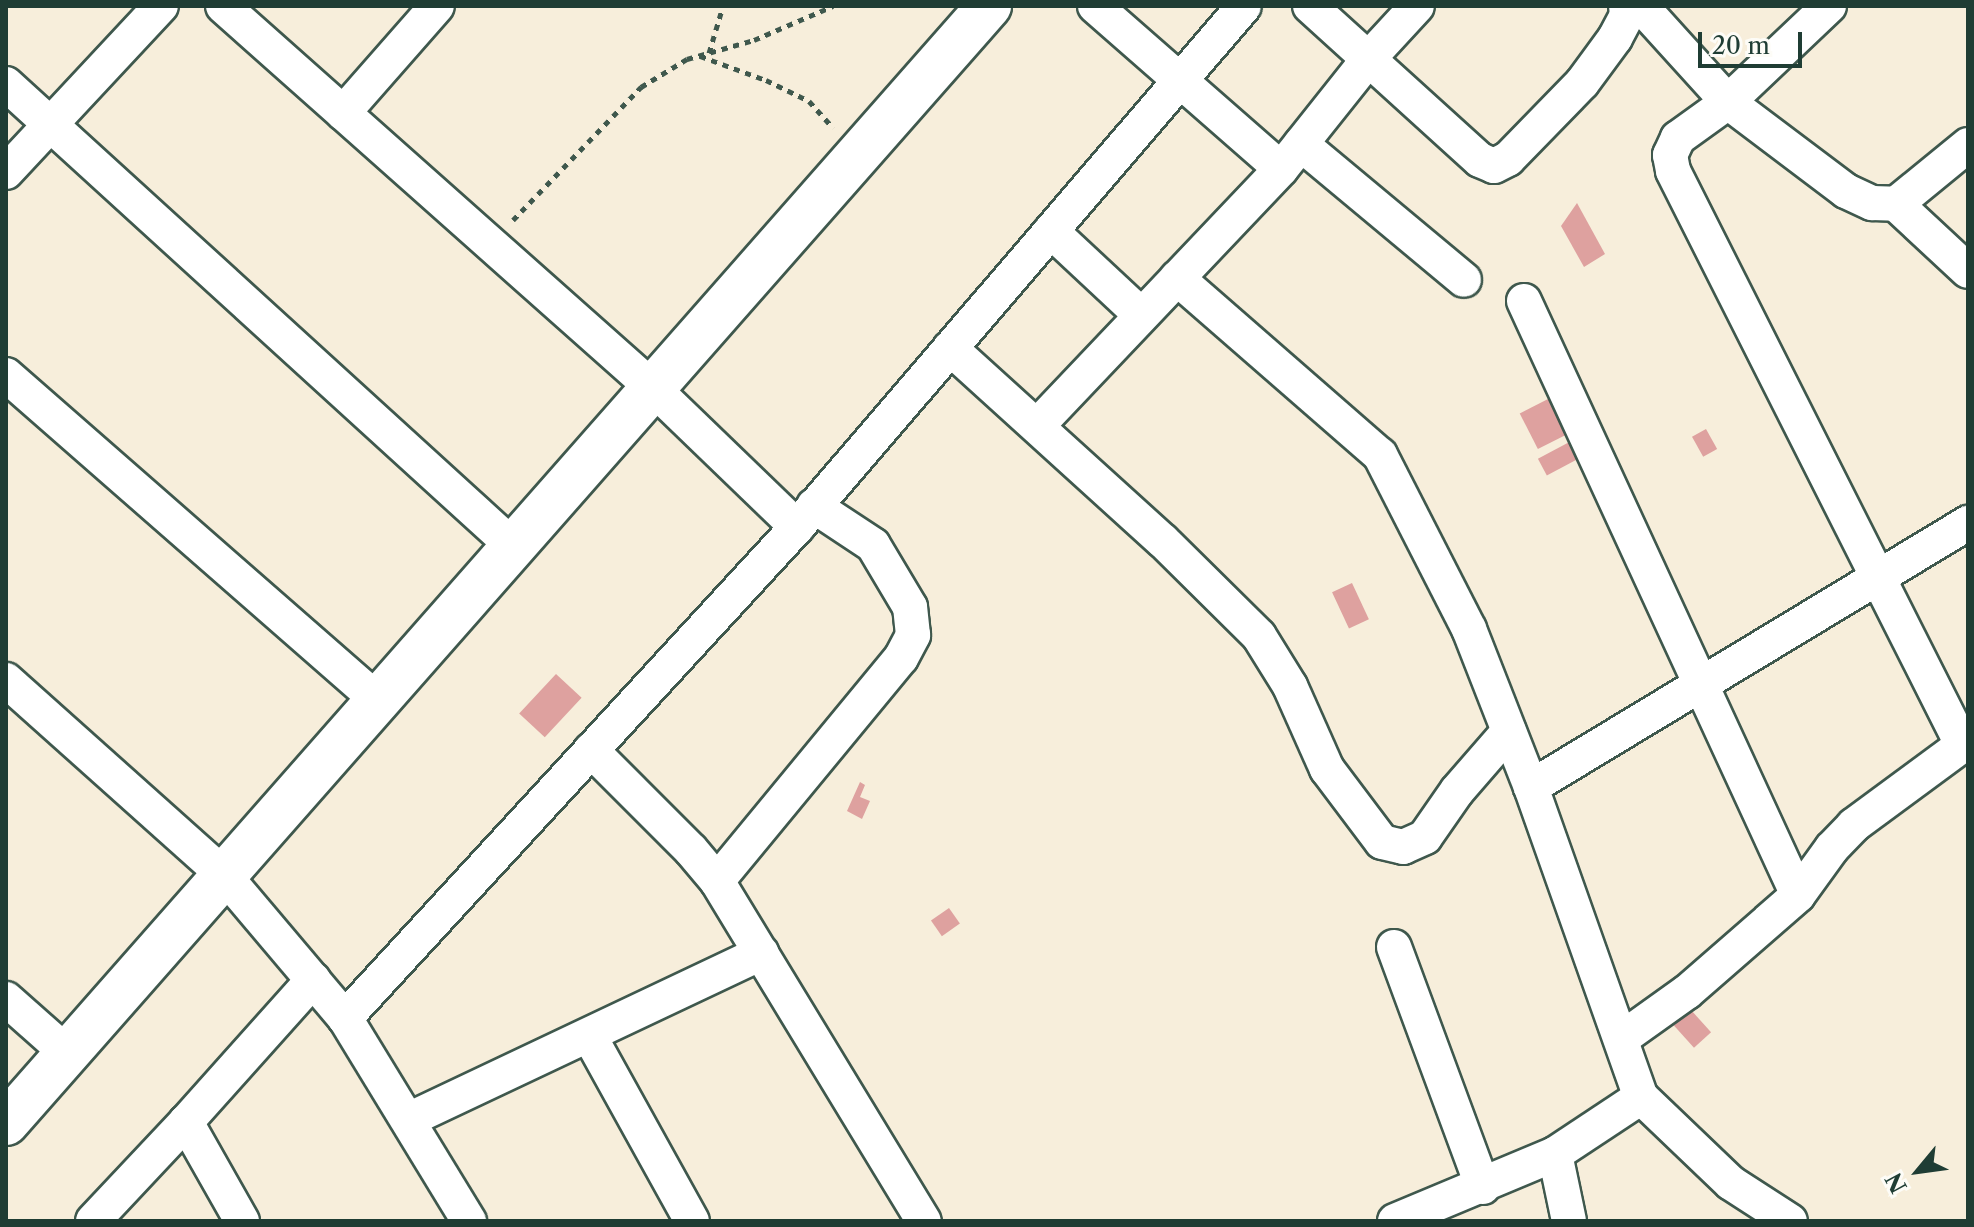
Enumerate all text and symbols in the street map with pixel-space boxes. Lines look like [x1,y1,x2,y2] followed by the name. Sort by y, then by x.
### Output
[1702,16,1806,66] scale bar
[1712,31,1770,60] text: 20 m
[1878,1131,1958,1211] north arrow
[1880,1168,1913,1198] text: N

